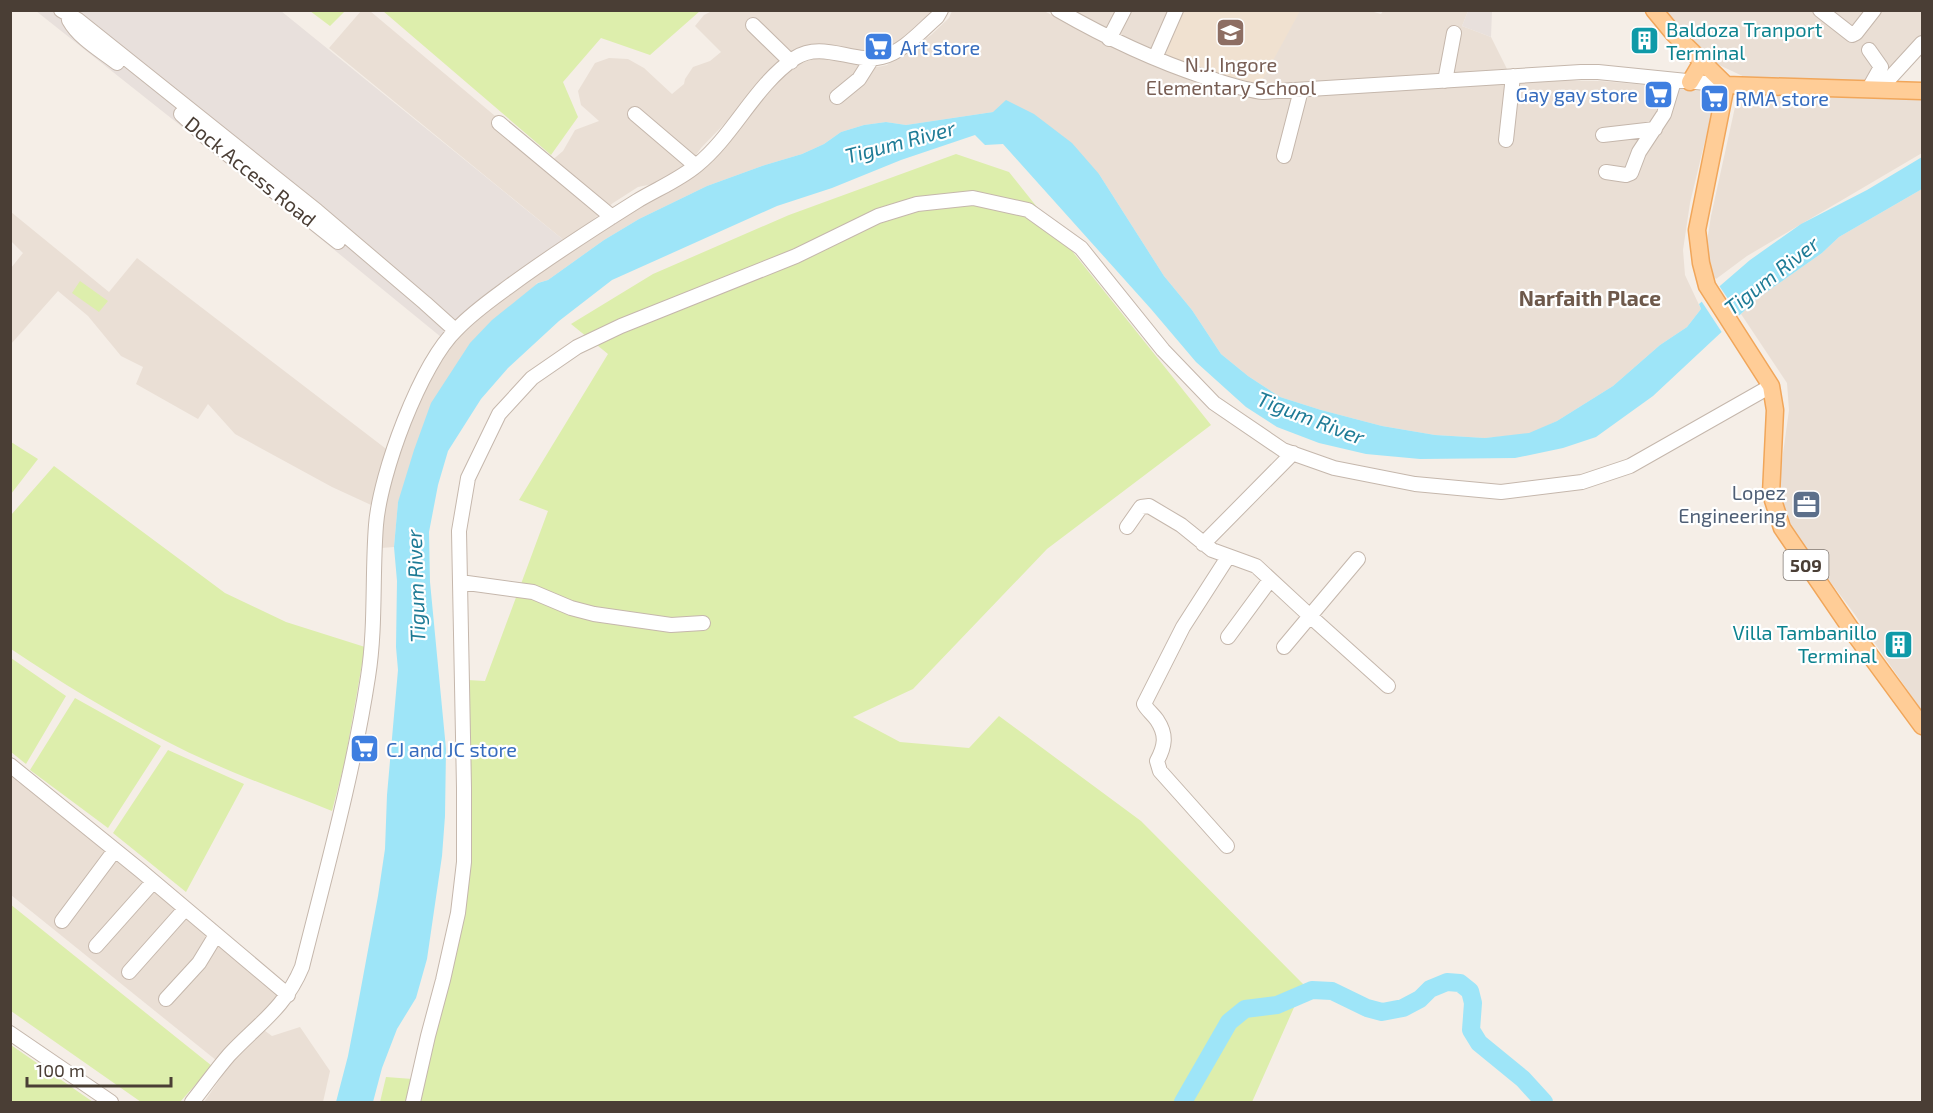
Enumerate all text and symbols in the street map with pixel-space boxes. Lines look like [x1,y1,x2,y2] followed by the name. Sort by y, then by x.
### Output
[1215,17,1247,49] school or university icon: N.J. Ingore Elementary School
[1666,17,1823,64] place label: Baldoza Tranport Terminal
[1629,25,1661,57] building icon: Baldoza Tranport Terminal
[863,31,895,63] supermarket icon: Art store
[900,35,980,59] place label: Art store
[1146,52,1316,99] place label: N.J. Ingore Elementary School
[1643,78,1675,110] supermarket icon: Gay gay store
[1516,82,1638,106] place label: Gay gay store
[1698,82,1730,114] supermarket icon: RMA store
[1735,86,1829,110] place label: RMA store
[181,111,321,231] street label: Dock Access Road
[842,114,958,168] water label: Tigum River
[1719,230,1824,320] water label: Tigum River
[1519,285,1661,310] district label: Narfaith Place
[1254,385,1369,449] water label: Tigum River
[1678,480,1786,527] place label: Lopez Engineering
[1791,488,1823,520] office icon: Lopez Engineering
[401,528,429,643] water label: Tigum River
[1784,550,1828,580] road number: 509
[1733,620,1877,667] place label: Villa Tambanillo Terminal
[1882,628,1914,660] building icon: Villa Tambanillo Terminal
[349,733,381,765] supermarket icon: CJ and JC store
[386,737,517,761] place label: CJ and JC store
[27,1050,171,1088] scale bar
[36,1059,85,1081] text: 100 m

